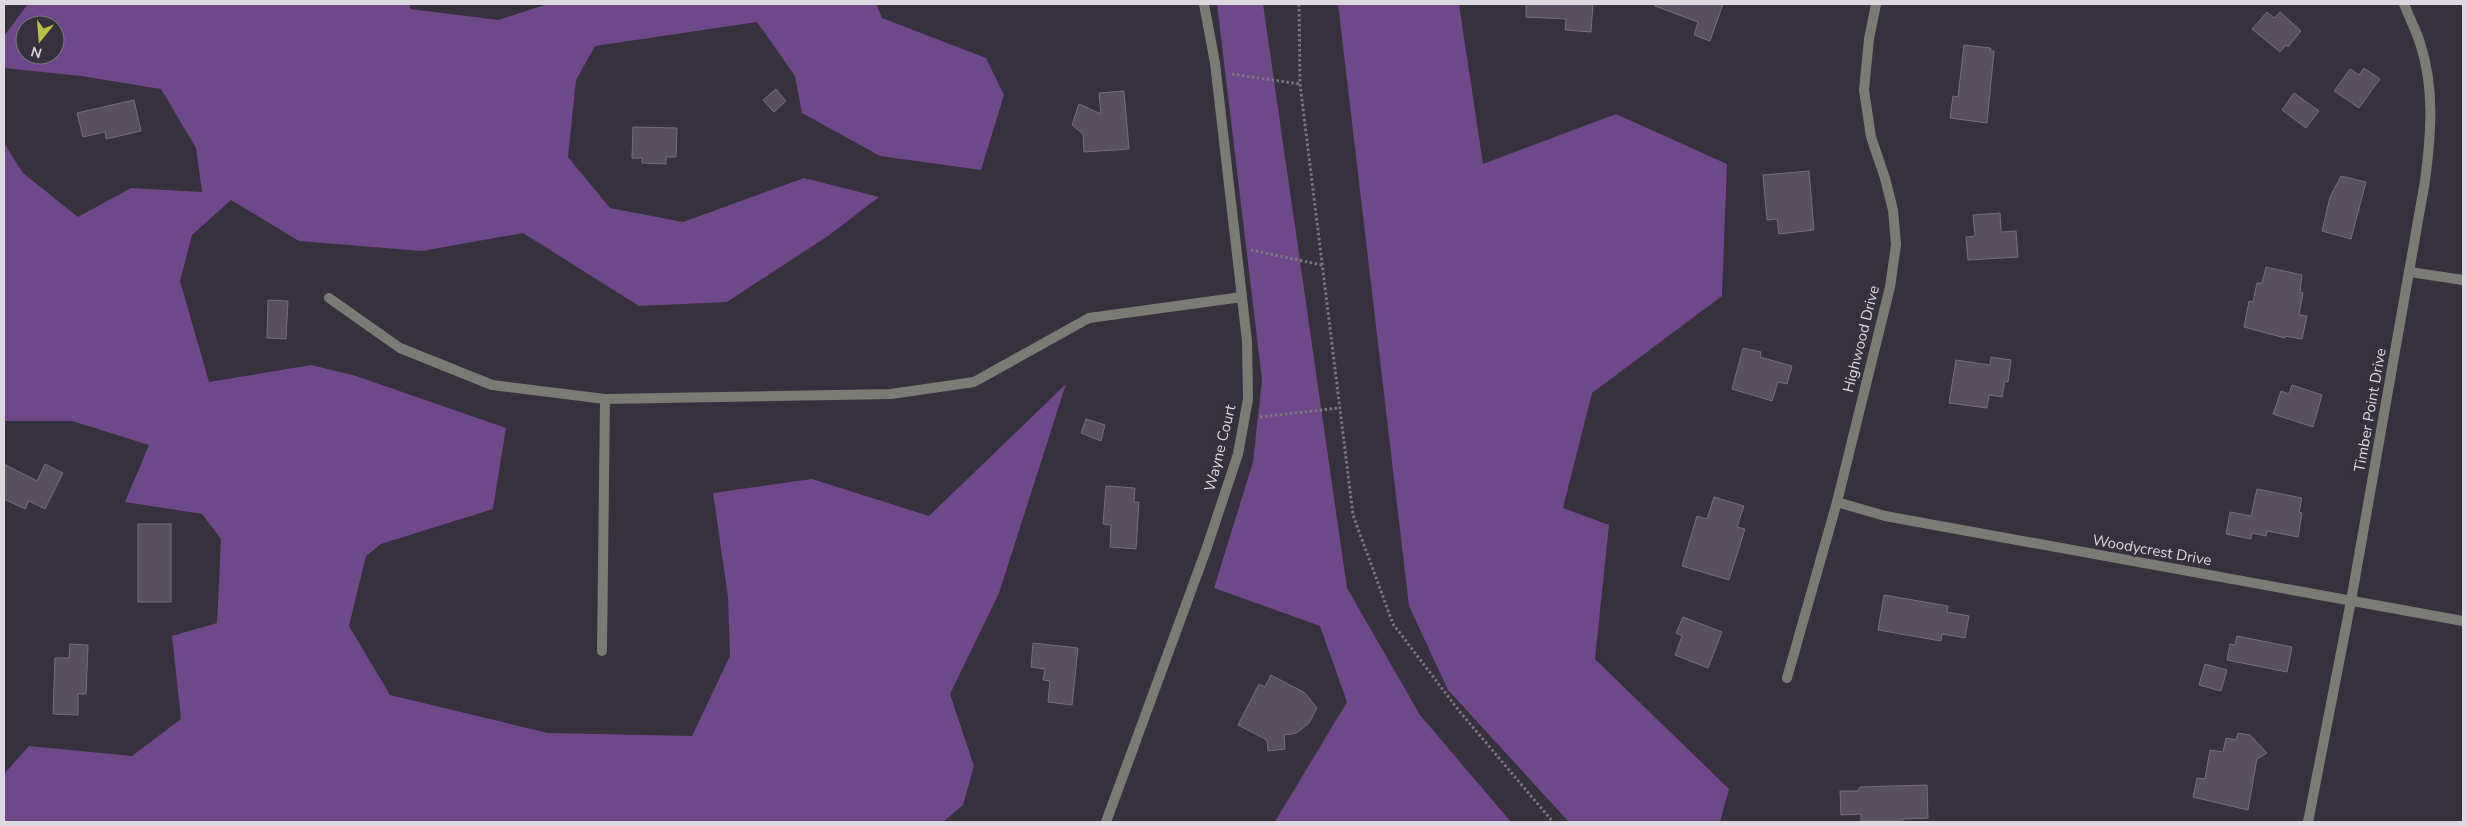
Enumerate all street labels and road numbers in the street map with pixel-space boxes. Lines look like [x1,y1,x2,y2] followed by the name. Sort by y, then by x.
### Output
[1838,283,1884,395] street label: Highwood Drive
[2349,346,2391,474] street label: Timber Point Drive
[1200,402,1241,494] street label: Wayne Court
[2091,530,2213,570] street label: Woodycrest Drive

